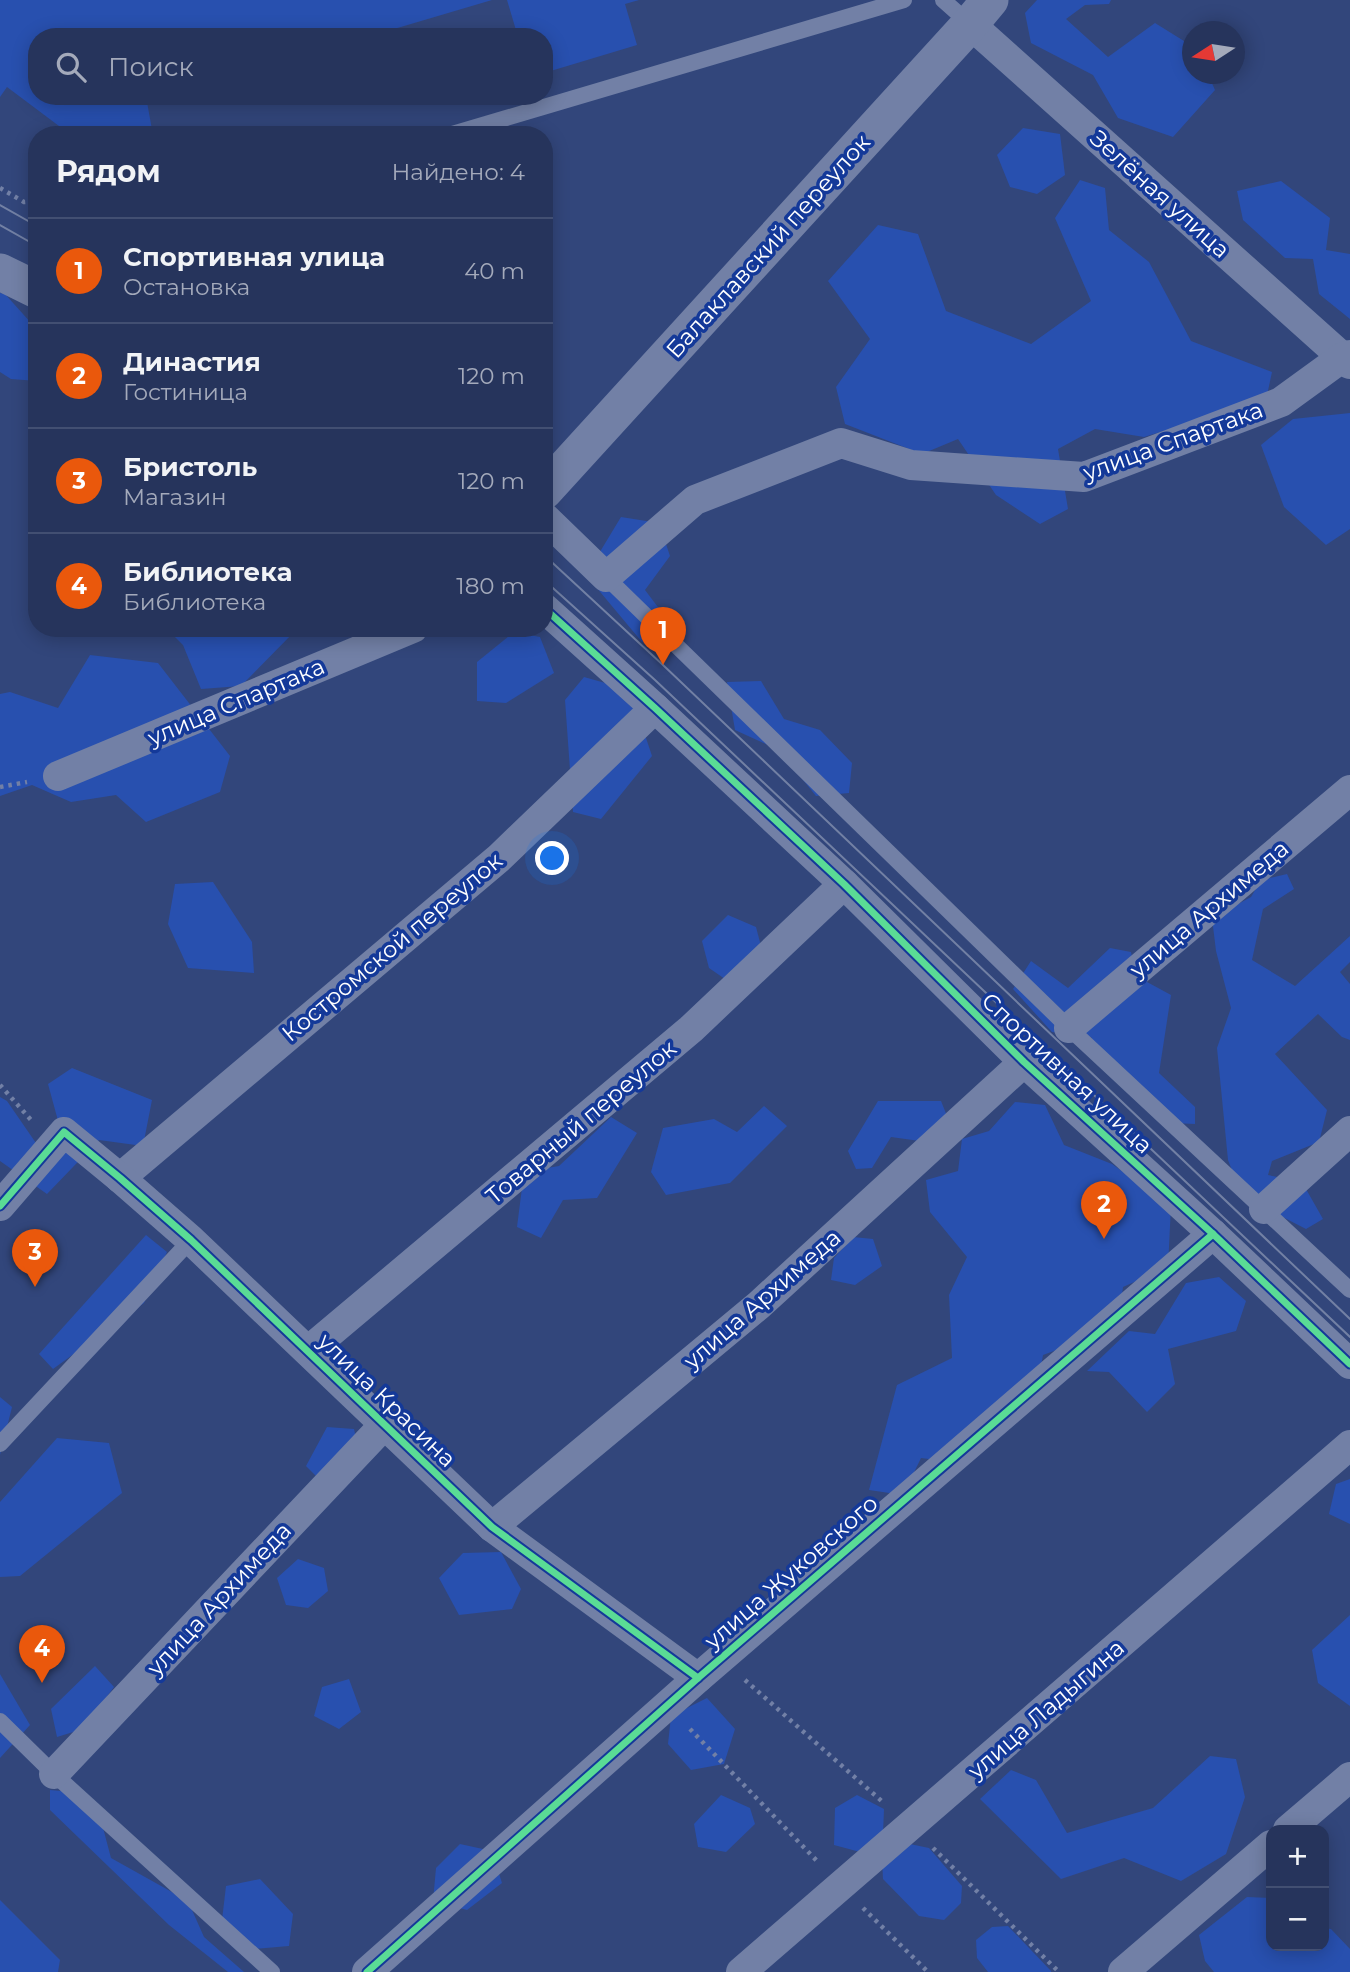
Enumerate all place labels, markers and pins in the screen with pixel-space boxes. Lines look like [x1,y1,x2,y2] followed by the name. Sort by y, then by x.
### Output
[640,607,686,665] pin: 1
[1081,1181,1127,1239] pin: 2
[12,1229,58,1287] pin: 3
[19,1625,65,1683] pin: 4

